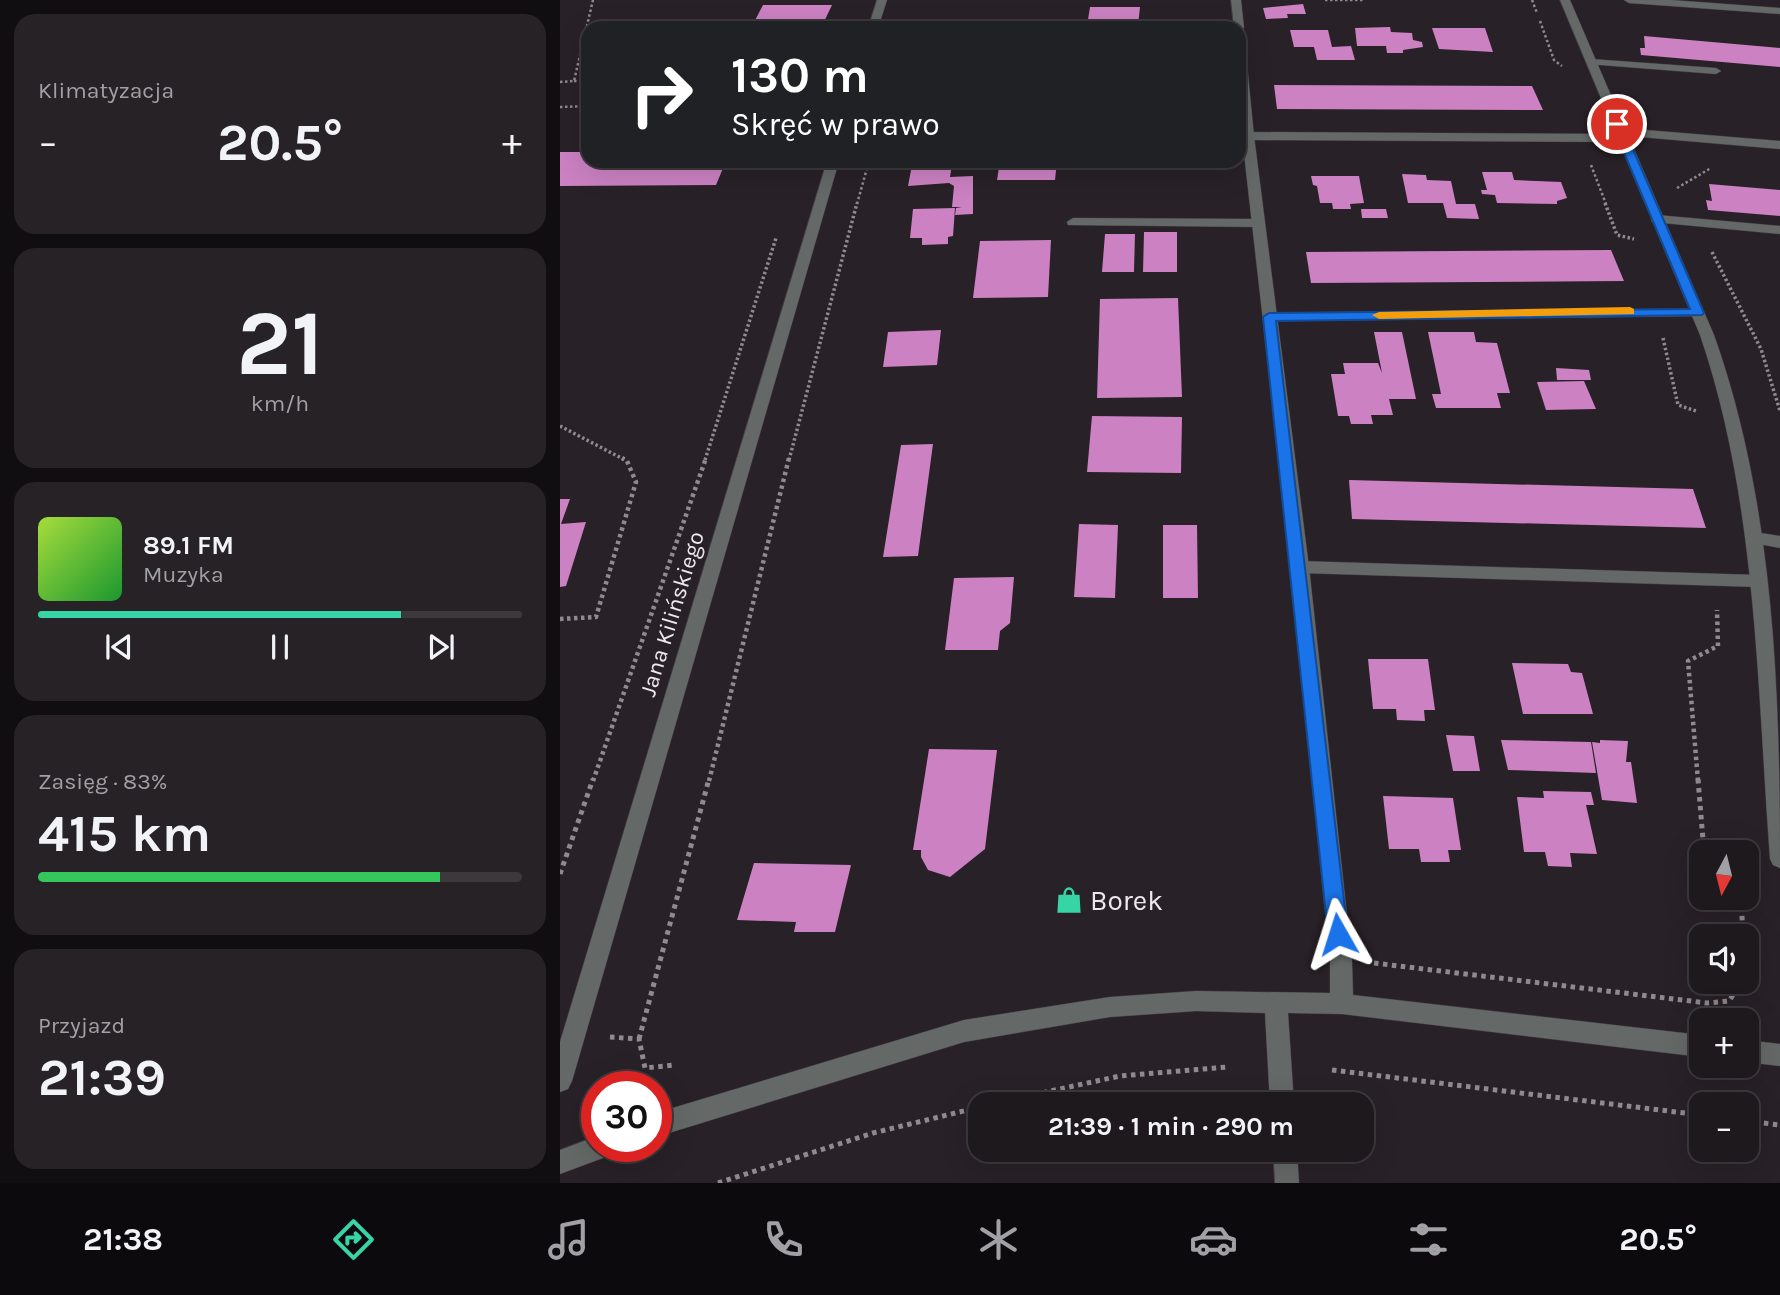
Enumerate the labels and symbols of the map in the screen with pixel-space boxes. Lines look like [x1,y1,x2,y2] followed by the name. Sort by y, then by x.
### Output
[1587,94,1647,154] pin
[634,528,710,700] street label: Jana Kilińskiego
[1689,840,1759,910] north arrow
[1090,884,1163,917] place label: Borek
[1054,885,1084,915] shop icon: Borek
[1301,897,1375,971] position arrow
[581,1071,672,1162] speed limit sign: 30

